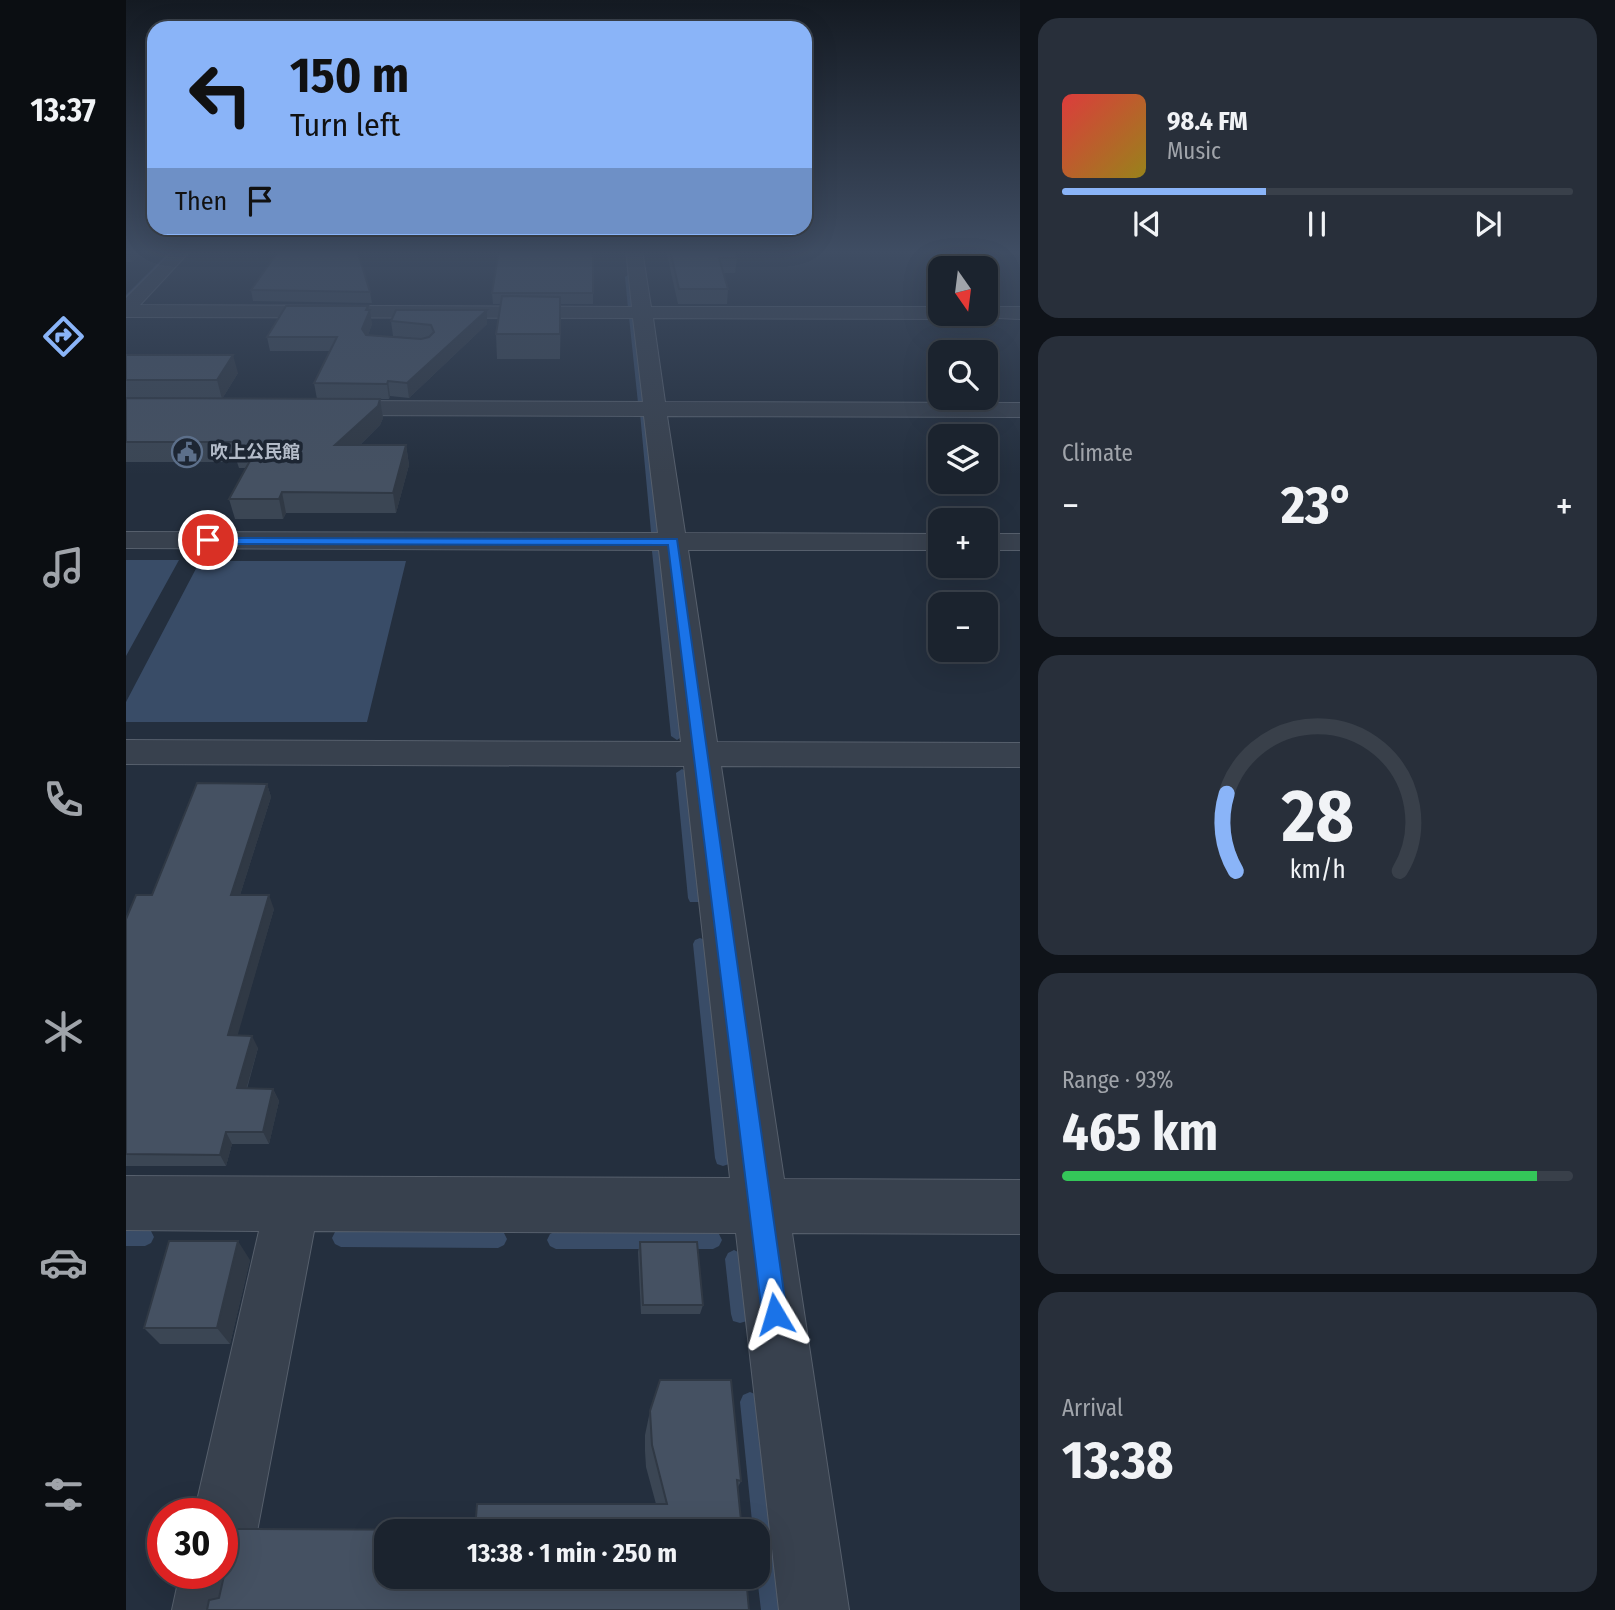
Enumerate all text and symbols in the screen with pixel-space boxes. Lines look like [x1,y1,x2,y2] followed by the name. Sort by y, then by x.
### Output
[290,46,409,105] text: 150 m
[175,49,266,140] icon: left
[30,91,96,129] text: 13:37
[290,106,400,144] text: Turn left
[1167,106,1248,137] text: 98.4 FM
[1167,137,1221,165] text: Music
[241,182,279,220] icon: arrive
[175,186,227,217] text: Then
[1128,205,1166,243] icon: previous
[1298,205,1336,243] icon: pause
[1469,205,1507,243] icon: next
[928,256,998,326] north arrow
[928,256,998,662] map controls
[39,312,88,361] icon: directions
[928,340,998,410] button: search
[928,424,998,494] button: layers
[170,435,204,469] public building icon: 吹上公民館
[1062,439,1133,467] text: Climate
[210,441,300,463] place label: 吹上公民館
[1281,474,1354,537] text: 23°
[1062,483,1079,529] text: −
[1556,483,1573,529] text: +
[928,508,998,578] button: +
[178,510,238,570] pin
[189,521,227,559] icon: arrive
[39,543,88,592] icon: music
[928,592,998,662] button: −
[1280,773,1354,860] text: 28
[39,775,88,824] icon: phone
[1290,855,1345,885] text: km/h
[39,1007,88,1056] icon: climate
[1062,1066,1173,1094] text: Range · 93%
[1062,1101,1218,1164] text: 465 km
[39,1238,88,1287] icon: car
[738,1277,812,1351] position arrow
[1062,1394,1123,1422] text: Arrival
[1062,1429,1173,1492] text: 13:38
[39,1470,88,1519] icon: filters
[147,1498,238,1589] speed limit sign: 30
[467,1538,677,1569] text: 13:38 · 1 min · 250 m

